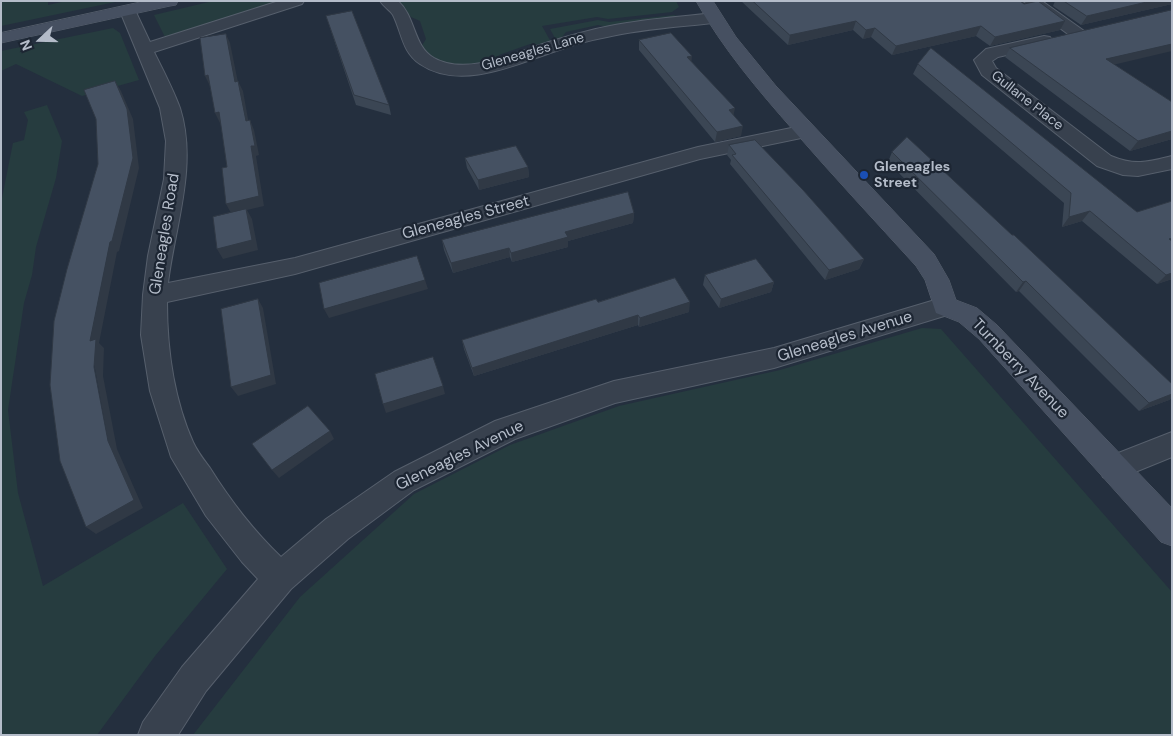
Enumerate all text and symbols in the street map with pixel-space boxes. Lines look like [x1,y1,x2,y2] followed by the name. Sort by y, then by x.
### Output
[15,15,65,65] north arrow
[480,29,586,75] street label: Gleneagles Lane
[16,37,36,53] text: N
[988,68,1066,134] street label: Gullane Place
[874,159,950,192] place label: Gleneagles Street
[858,169,870,181] marker: Gleneagles Street
[146,172,184,296] street label: Gleneagles Road
[400,192,532,244] street label: Gleneagles Street
[775,307,915,367] street label: Gleneagles Avenue
[968,315,1072,423] street label: Turnberry Avenue
[393,417,527,495] street label: Gleneagles Avenue

